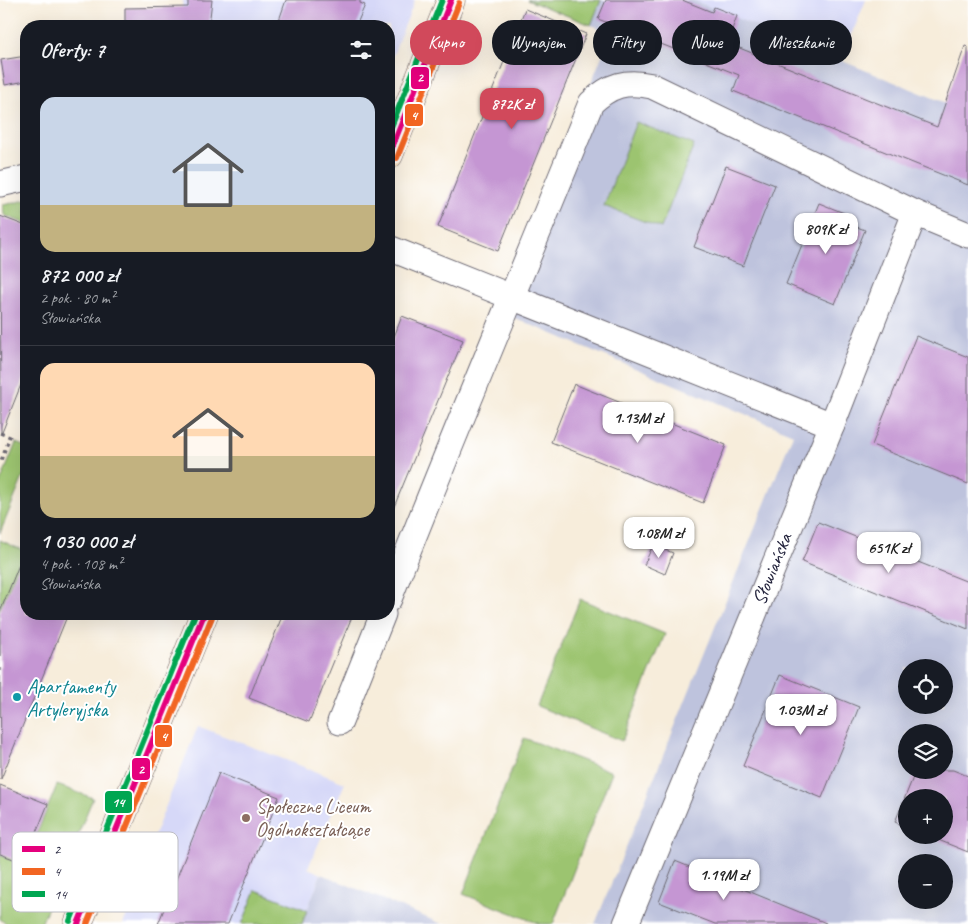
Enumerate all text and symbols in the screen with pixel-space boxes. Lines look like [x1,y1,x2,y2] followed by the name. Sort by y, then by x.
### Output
[410,20,482,65] chip: Kupno
[492,20,583,65] chip: Wynajem
[593,20,662,65] chip: Filtry
[672,20,740,65] chip: Nowe
[750,20,852,65] chip: Mieszkanie
[347,36,375,64] icon: filters
[40,37,105,63] text: Oferty: 7
[410,66,430,90] line badge: 2
[417,69,425,86] text: 2
[466,88,558,130] pin: 872K zł
[491,94,533,114] text: 872K zł
[404,103,424,127] line badge: 4
[411,107,419,124] text: 4
[163,130,253,220] icon: home
[780,212,872,255] pin: 809K zł
[805,219,847,239] text: 809K zł
[40,262,118,288] text: 872 000 zł
[40,288,115,308] text: 2 pok. · 80 m²
[40,308,100,328] text: Słowiańska
[163,395,253,485] icon: home
[586,402,690,444] pin: 1.13M zł
[614,408,662,428] text: 1.13M zł
[607,516,711,559] pin: 1.08M zł
[635,523,683,543] text: 1.08M zł
[40,528,133,554] text: 1 030 000 zł
[746,528,798,609] street label: Słowiańska
[843,532,935,574] pin: 651K zł
[868,538,910,558] text: 651K zł
[40,554,122,574] text: 4 pok. · 108 m²
[40,574,100,594] text: Słowiańska
[898,659,953,909] map controls
[898,659,953,714] button: locate
[27,674,117,722] place label: Apartamenty Artyleryjska
[11,691,23,703] marker: Apartamenty Artyleryjska
[749,694,853,736] pin: 1.03M zł
[777,700,825,720] text: 1.03M zł
[154,724,173,748] line badge: 4
[898,724,953,779] button: layers
[161,728,169,745] text: 4
[131,757,151,781] line badge: 2
[138,761,146,778] text: 2
[898,789,953,844] button: +
[104,790,133,814] line badge: 14
[112,794,126,811] text: 14
[256,794,372,842] place label: Społeczne Liceum Ogólnokształcące
[240,812,252,824] marker: Społeczne Liceum Ogólnokształcące
[12,832,178,912] legend
[54,841,62,858] text: 2
[898,854,953,909] button: −
[672,858,776,901] pin: 1.19M zł
[54,863,62,880] text: 4
[700,865,748,885] text: 1.19M zł
[54,886,68,903] text: 14

